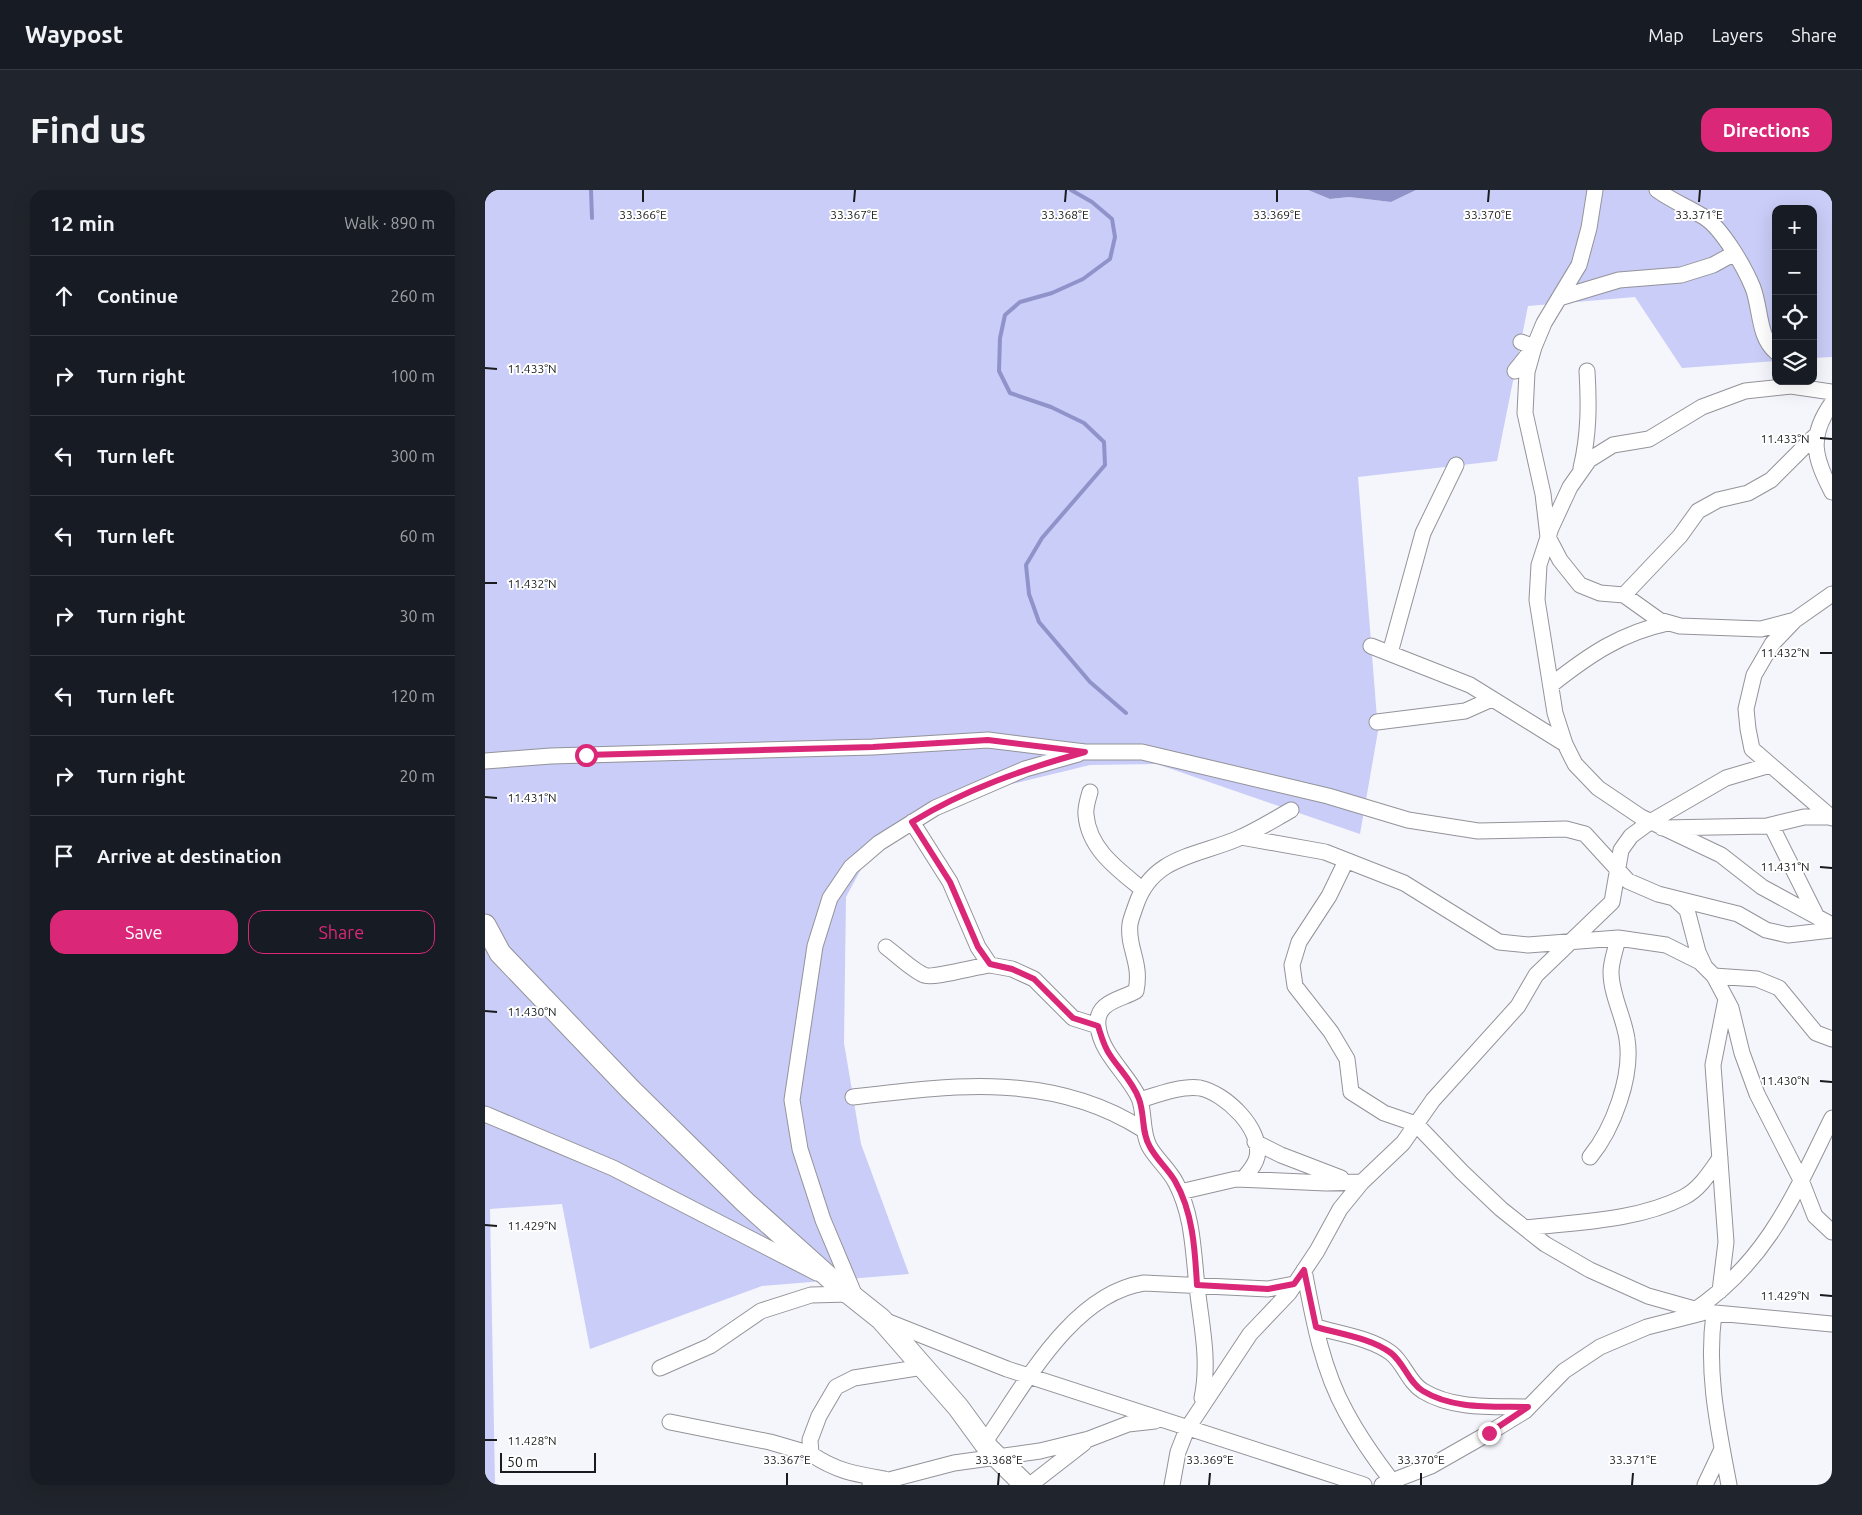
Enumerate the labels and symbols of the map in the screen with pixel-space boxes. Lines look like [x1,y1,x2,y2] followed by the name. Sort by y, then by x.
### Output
[619,208,667,221] text: 33.366°E
[830,208,878,221] text: 33.367°E
[1041,208,1089,221] text: 33.368°E
[1253,208,1301,221] text: 33.369°E
[1464,208,1512,221] text: 33.370°E
[1675,208,1723,221] text: 33.371°E
[507,362,557,375] text: 11.433°N
[1760,432,1810,445] text: 11.433°N
[507,577,557,590] text: 11.432°N
[1760,646,1810,659] text: 11.432°N
[575,744,598,767] route start
[507,791,557,804] text: 11.431°N
[1760,860,1810,873] text: 11.431°N
[507,1005,557,1018] text: 11.430°N
[1760,1074,1810,1087] text: 11.430°N
[507,1219,557,1232] text: 11.429°N
[1760,1289,1810,1302] text: 11.429°N
[1478,1422,1501,1445] route end
[507,1434,557,1447] text: 11.428°N
[500,1450,596,1473] scale bar
[763,1453,811,1466] text: 33.367°E
[975,1453,1023,1466] text: 33.368°E
[1186,1453,1234,1466] text: 33.369°E
[1397,1453,1445,1466] text: 33.370°E
[1609,1453,1657,1466] text: 33.371°E

